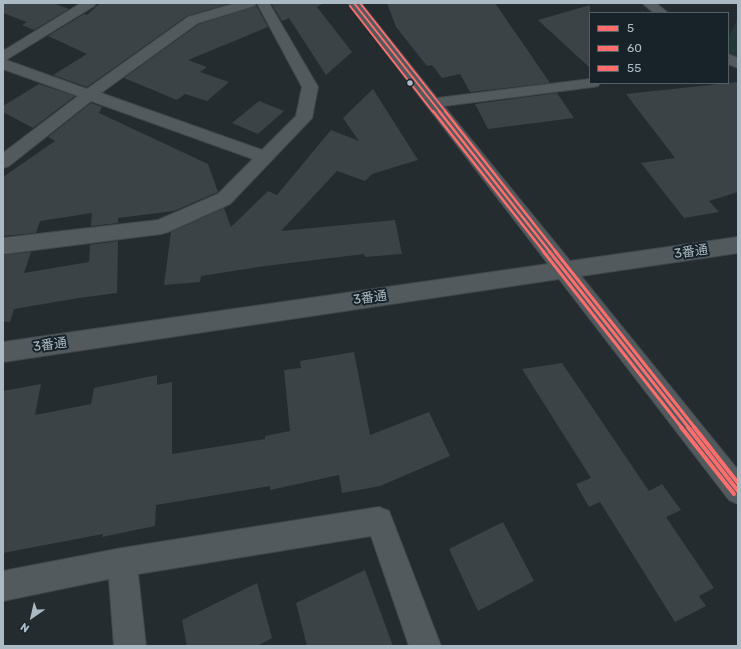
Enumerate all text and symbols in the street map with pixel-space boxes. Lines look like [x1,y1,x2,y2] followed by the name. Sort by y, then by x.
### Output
[589,12,729,84] legend
[627,21,634,35] text: 5
[627,41,642,55] text: 60
[627,61,641,75] text: 55
[405,78,415,88] unlabelled marker
[673,242,709,262] street label: 3番通
[352,288,388,308] street label: 3番通
[32,335,68,355] street label: 3番通
[12,597,52,637] north arrow
[18,620,32,635] text: N

